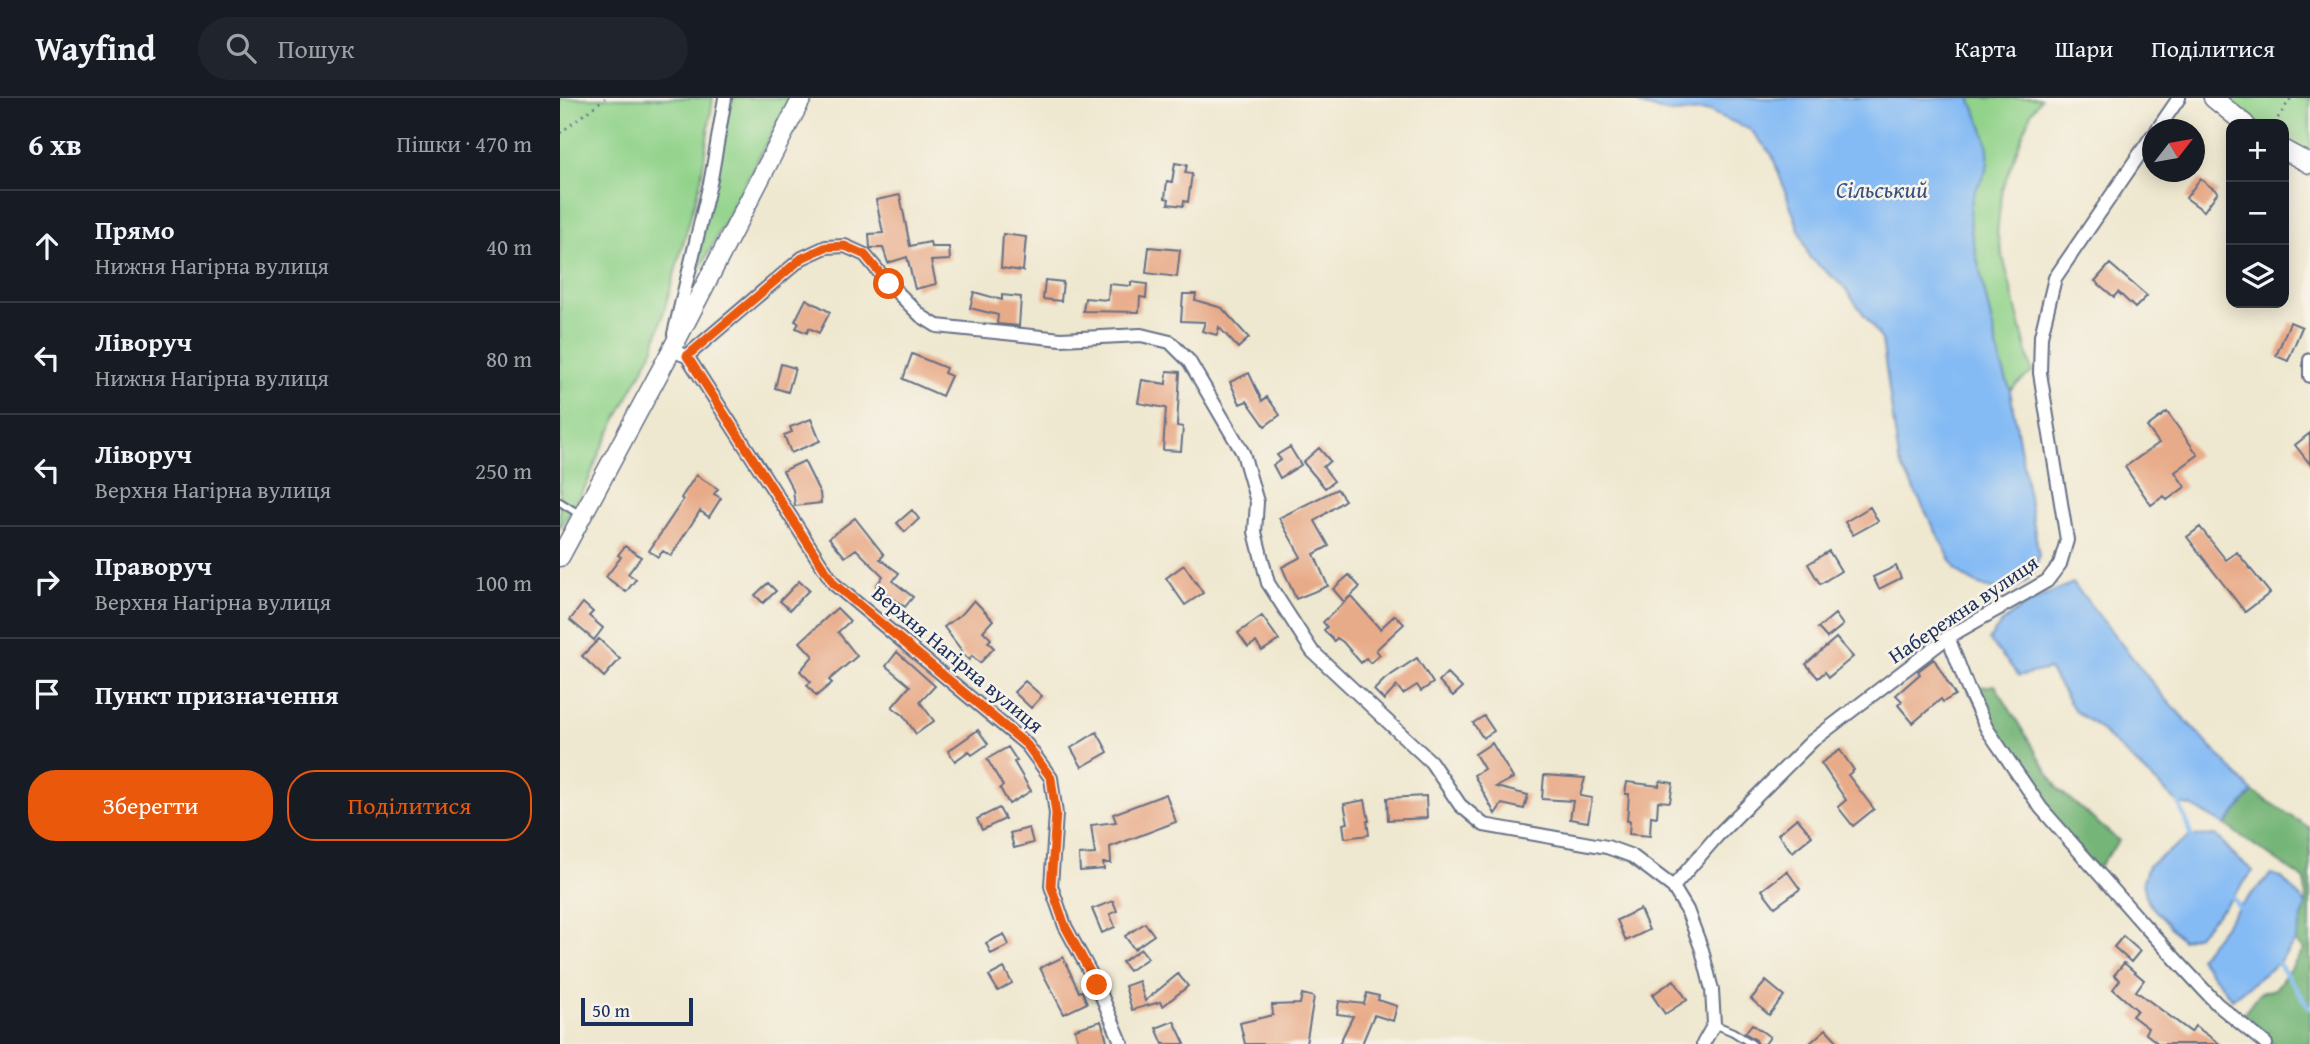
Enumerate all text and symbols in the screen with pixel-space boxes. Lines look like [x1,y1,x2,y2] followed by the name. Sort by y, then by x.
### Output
[198,17,688,80] search box
[35,24,156,72] text: Wayfind
[222,29,260,67] icon: search
[278,29,354,68] text: Пошук
[1954,31,2017,66] text: Карта
[2055,31,2113,66] text: Шари
[2151,31,2275,66] text: Поділитися
[2142,119,2205,182] north arrow
[2226,119,2289,308] map controls
[2226,119,2289,182] button: +
[28,122,82,166] text: 6 хв
[397,127,532,160] text: Пішки · 470 m
[1836,173,1928,206] water label: Сільський
[2226,182,2289,245] button: −
[95,210,175,249] text: Прямо
[28,227,66,265] icon: ahead
[486,230,532,263] text: 40 m
[2226,245,2289,308] button: layers
[95,249,329,282] text: Нижня Нагірна вулиця
[873,268,904,299] route start
[95,322,192,361] text: Ліворуч
[28,339,66,377] icon: left
[486,342,532,375] text: 80 m
[95,361,329,394] text: Нижня Нагірна вулиця
[95,434,192,473] text: Ліворуч
[28,451,66,489] icon: left
[475,454,532,487] text: 250 m
[95,473,331,506] text: Верхня Нагірна вулиця
[95,546,212,585] text: Праворуч
[1882,547,2045,671] street label: Набережна вулиця
[28,563,66,601] icon: right
[475,566,532,599] text: 100 m
[865,578,1051,740] street label: Верхня Нагірна вулиця
[95,585,331,618] text: Верхня Нагірна вулиця
[28,675,66,713] icon: arrive
[95,675,339,714] text: Пункт призначення
[28,770,273,841] button: Зберегти
[287,770,532,841] button: Поділитися
[1081,969,1112,1000] route end
[581,995,693,1027] scale bar
[592,996,630,1024] text: 50 m

